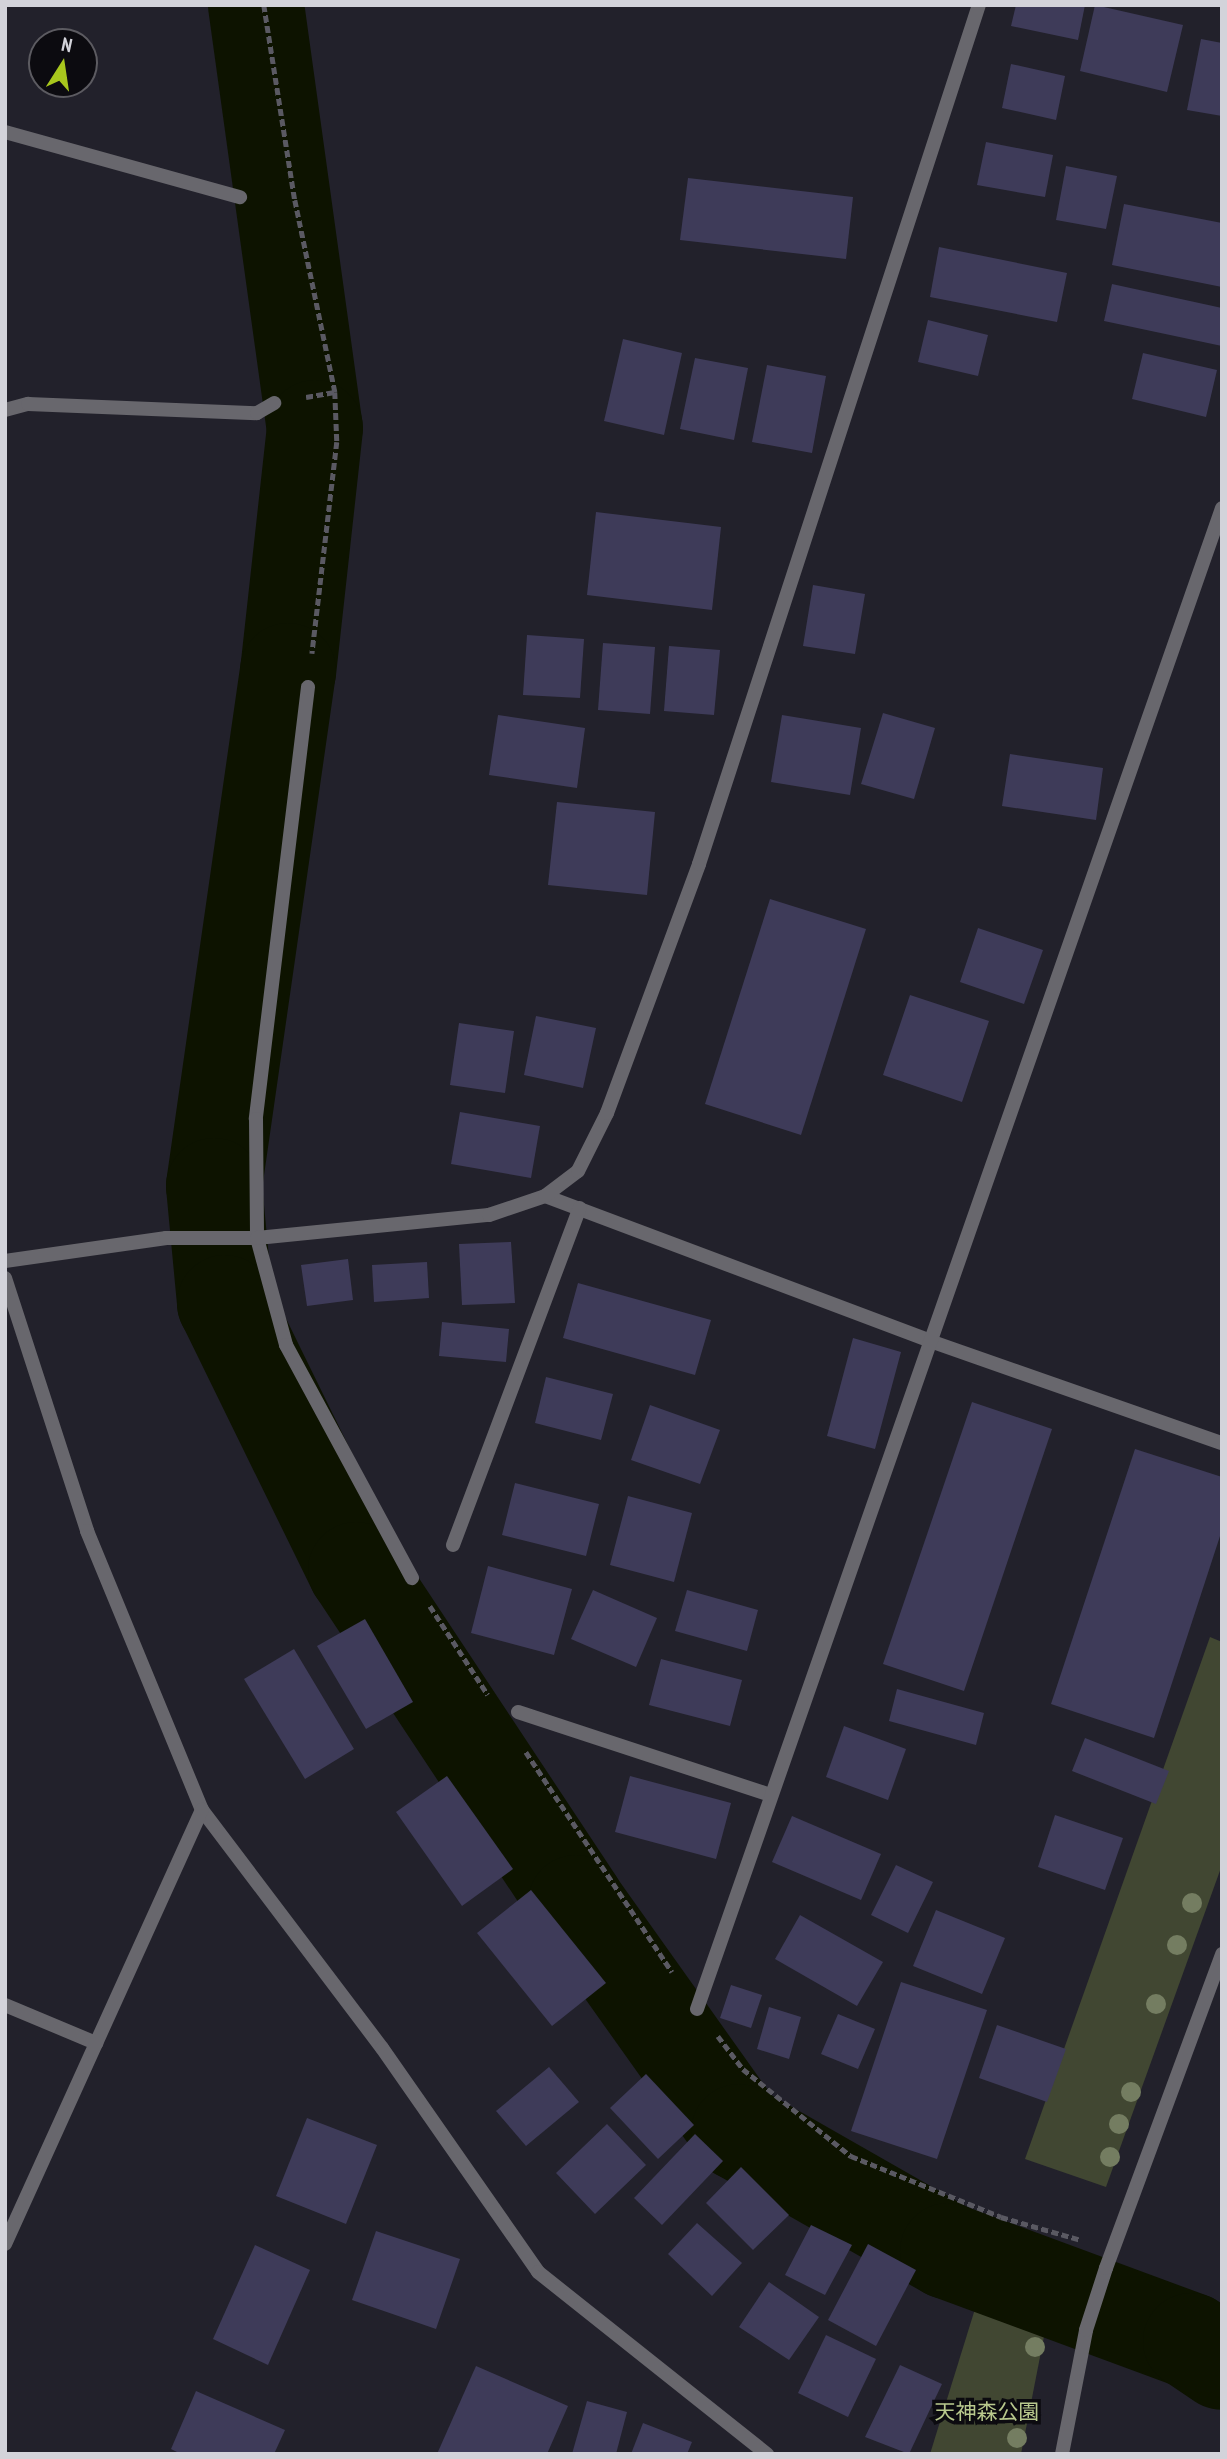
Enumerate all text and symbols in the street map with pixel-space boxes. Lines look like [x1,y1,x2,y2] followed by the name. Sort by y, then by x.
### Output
[28,28,98,98] north arrow
[59,32,74,57] text: N
[935,2399,1039,2425] park label: 天神森公園

